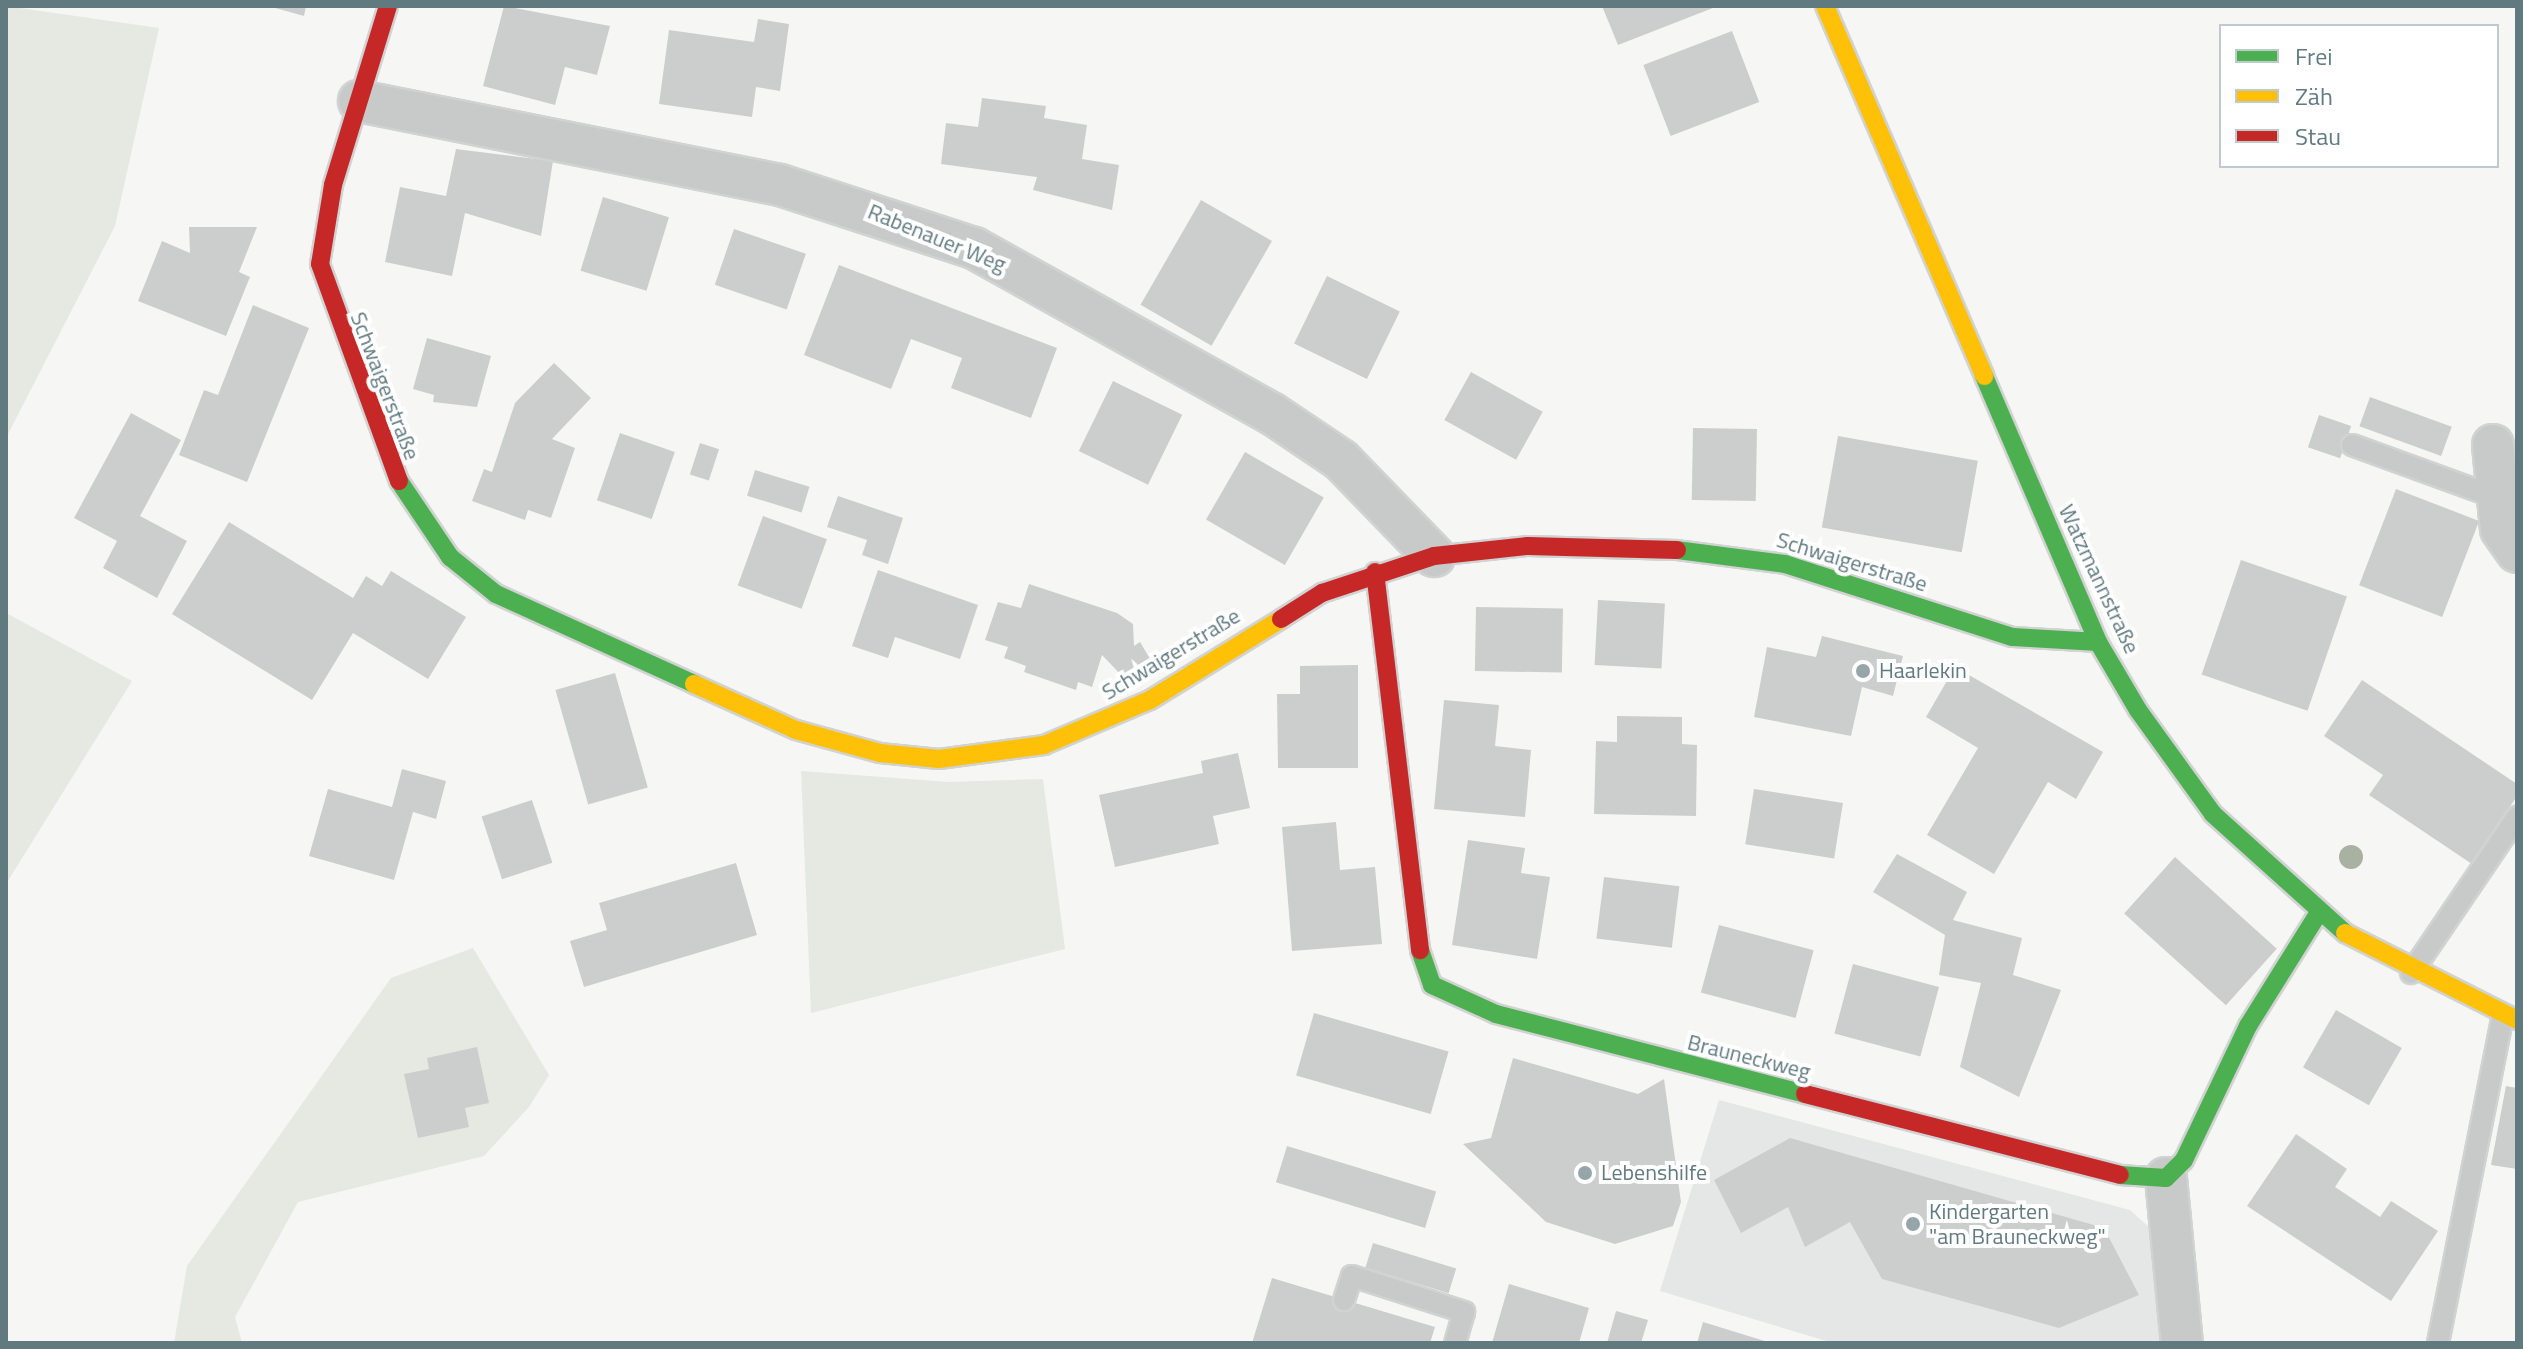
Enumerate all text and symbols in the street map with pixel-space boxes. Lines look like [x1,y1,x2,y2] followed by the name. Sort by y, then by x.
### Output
[2219,24,2499,168] legend
[2295,38,2333,74] text: Frei
[2295,78,2333,114] text: Zäh
[2295,118,2341,154] text: Stau
[864,198,1010,278] street label: Rabenauer Weg
[345,308,425,464] street label: Schwaigerstraße
[2053,500,2145,658] street label: Watzmannstraße
[1774,527,1930,597] street label: Schwaigerstraße
[1097,602,1245,706] street label: Schwaigerstraße
[1879,658,1967,684] place label: Haarlekin
[1854,662,1872,680] marker: Haarlekin
[1685,1029,1813,1085] street label: Brauneckweg
[1601,1160,1707,1186] place label: Lebenshilfe
[1576,1164,1594,1182] marker: Lebenshilfe
[1929,1198,2106,1250] place label: Kindergarten "am Brauneckweg"
[1904,1215,1922,1233] marker: Kindergarten "am Brauneckweg"

